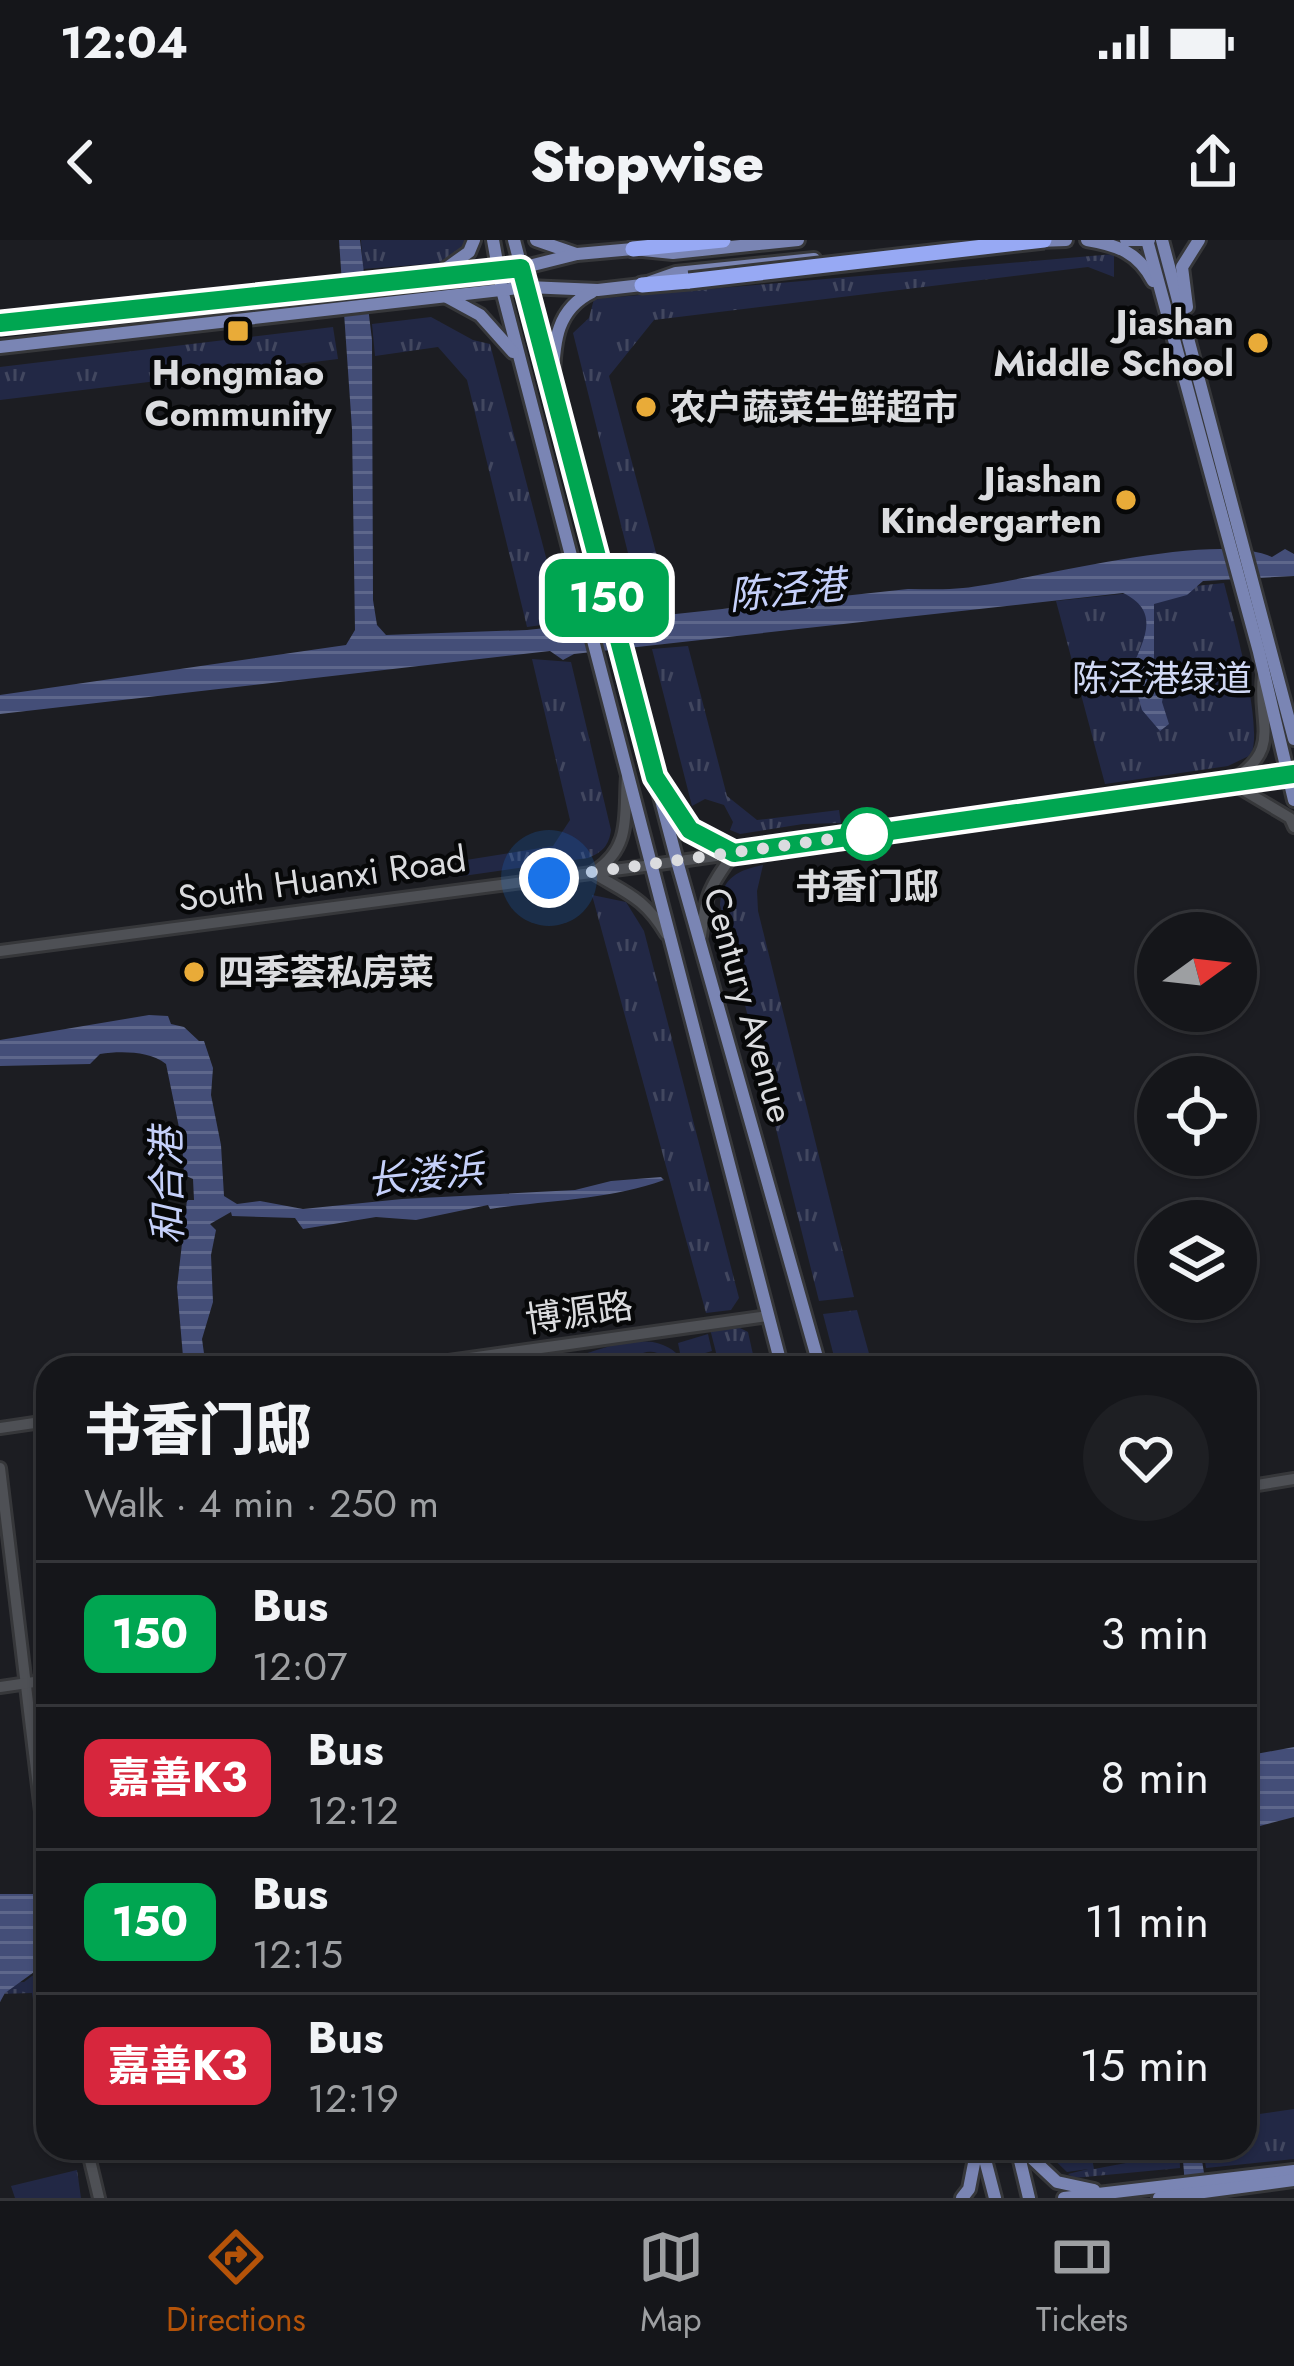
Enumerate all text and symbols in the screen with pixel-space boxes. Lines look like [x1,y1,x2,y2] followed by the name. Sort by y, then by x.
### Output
[60,10,188,75] text: 12:04
[530,123,764,201] text: Stopwise
[48,129,114,195] icon: back
[1180,129,1246,195] icon: share
[993,296,1234,389] place label: Jiashan Middle School
[225,318,251,344] marker: Hongmiao Community
[1245,330,1271,356] marker: Jiashan Middle School
[144,346,333,439] place label: Hongmiao Community
[670,381,958,433] place label: 农户蔬菜生鲜超市
[633,394,659,420] marker: 农户蔬菜生鲜超市
[880,453,1102,546] place label: Jiashan Kindergarten
[1113,487,1139,513] marker: Jiashan Kindergarten
[726,555,853,624] water label: 陈泾港
[538,559,676,637] line badge: 150
[569,567,645,628] text: 150
[1072,652,1252,704] park label: 陈泾港绿道
[842,809,892,859] marker: 书香门邸
[175,832,469,924] street label: South Huanxi Road
[519,848,579,908] your location
[795,860,939,912] place label: 书香门邸
[691,882,807,1128] street label: Century Avenue
[1137,912,1257,1032] north arrow
[1137,912,1257,1320] map controls
[218,946,434,998] place label: 四季荟私房菜
[181,959,207,985] marker: 四季荟私房菜
[1137,1056,1257,1176] button: locate
[137,1122,197,1245] water label: 和合港
[364,1140,489,1209] water label: 长溇浜
[1137,1200,1257,1320] button: layers
[522,1279,636,1345] street label: 博源路
[84,1389,312,1471] text: 书香门邸
[1083,1395,1209,1521] button: heart
[84,1475,439,1532] text: Walk · 4 min · 250 m
[252,1573,328,1638] text: Bus
[1101,1601,1209,1666] text: 3 min
[112,1603,188,1664] text: 150
[252,1638,347,1695] text: 12:07
[307,1717,384,1782] text: Bus
[1101,1745,1209,1810] text: 8 min
[108,1747,247,1808] text: 嘉善K3
[307,1782,399,1839] text: 12:12
[252,1861,328,1926] text: Bus
[1085,1889,1209,1954] text: 11 min
[112,1891,188,1952] text: 150
[252,1926,343,1983] text: 12:15
[307,2005,384,2070] text: Bus
[1079,2033,1209,2098] text: 15 min
[108,2035,247,2096] text: 嘉善K3
[307,2070,399,2127] text: 12:19
[166,2224,306,2343] tab: Directions
[638,2224,704,2343] tab: Map
[1036,2224,1128,2343] tab: Tickets

